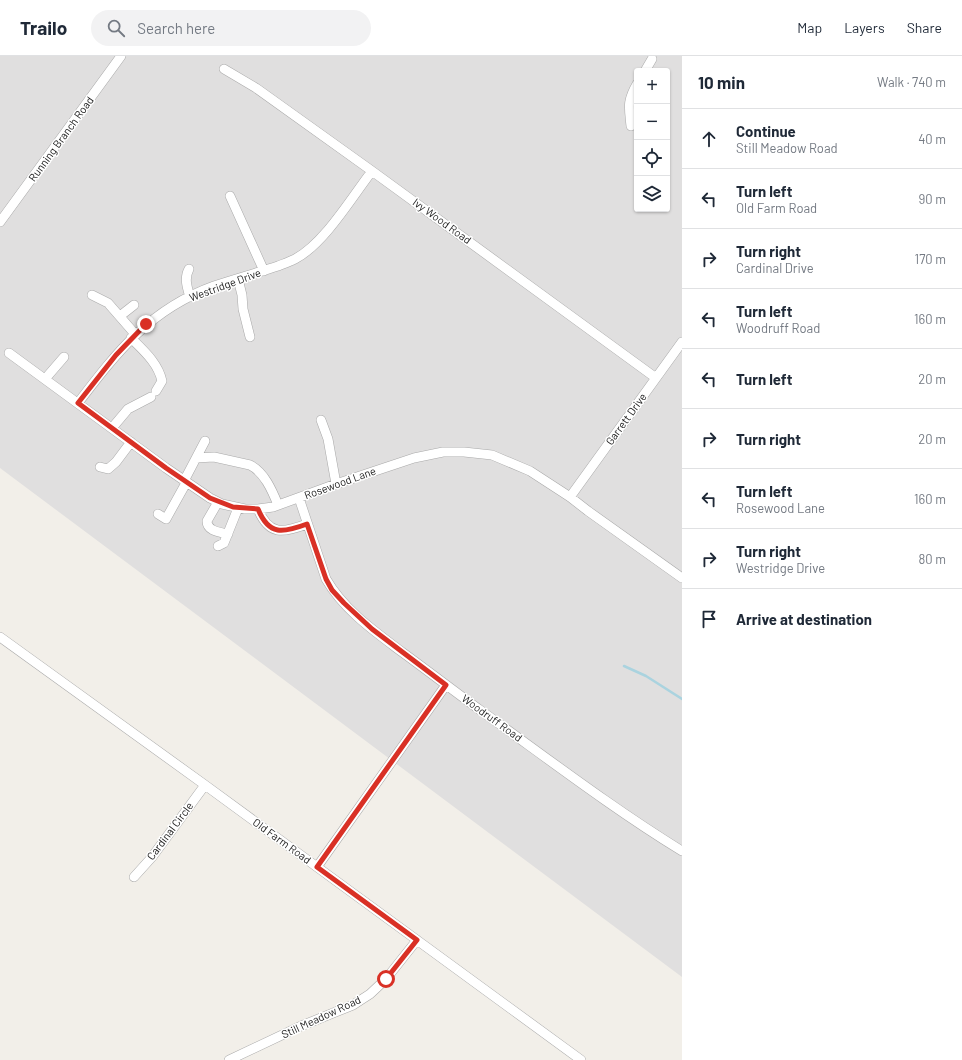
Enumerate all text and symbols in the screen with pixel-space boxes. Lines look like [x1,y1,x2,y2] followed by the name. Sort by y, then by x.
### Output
[91,10,371,46] search box
[20,16,67,39] text: Trailo
[105,17,127,39] icon: search
[137,19,215,37] text: Search here
[797,19,822,36] text: Map
[844,19,885,36] text: Layers
[907,19,942,36] text: Share
[634,68,670,212] map controls
[634,68,670,104] button: +
[698,72,745,92] text: 10 min
[877,74,946,90] text: Walk · 740 m
[25,94,96,184] street label: Running Branch Road
[634,104,670,140] button: −
[736,122,796,140] text: Continue
[698,128,720,150] icon: ahead
[918,131,946,147] text: 40 m
[634,140,670,176] button: locate
[736,140,838,156] text: Still Meadow Road
[634,176,670,212] button: layers
[736,182,792,200] text: Turn left
[698,188,720,210] icon: left
[919,191,946,207] text: 90 m
[411,195,474,246] street label: Ivy Wood Road
[736,200,817,216] text: Old Farm Road
[736,242,801,260] text: Turn right
[698,248,720,270] icon: right
[915,251,946,267] text: 170 m
[736,260,814,276] text: Cardinal Drive
[187,265,263,304] street label: Westridge Drive
[736,302,792,320] text: Turn left
[698,308,720,330] icon: left
[914,311,946,327] text: 160 m
[137,315,155,333] route end
[736,320,820,336] text: Woodruff Road
[698,368,720,390] icon: left
[736,370,792,388] text: Turn left
[918,371,946,387] text: 20 m
[602,390,649,447] street label: Garrett Drive
[698,428,720,450] icon: right
[736,430,801,448] text: Turn right
[918,431,946,447] text: 20 m
[302,464,378,502] street label: Rosewood Lane
[736,482,792,500] text: Turn left
[698,488,720,510] icon: left
[914,491,946,507] text: 160 m
[736,500,825,516] text: Rosewood Lane
[736,542,801,560] text: Turn right
[698,548,720,570] icon: right
[919,551,946,567] text: 80 m
[736,560,825,576] text: Westridge Drive
[698,608,720,630] icon: arrive
[736,610,872,628] text: Arrive at destination
[460,691,525,744] street label: Woodruff Road
[144,799,196,862] street label: Cardinal Circle
[251,815,314,866] street label: Old Farm Road
[377,970,395,988] route start
[279,992,363,1041] street label: Still Meadow Road

